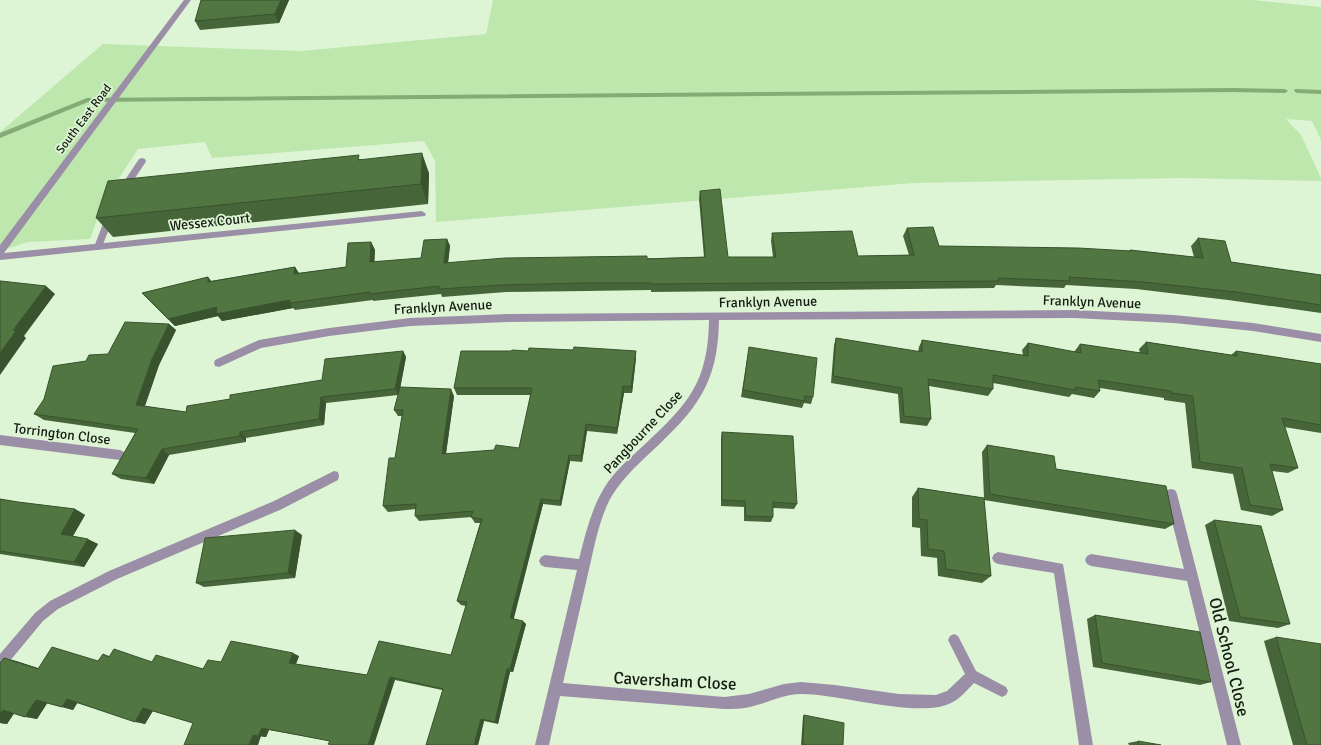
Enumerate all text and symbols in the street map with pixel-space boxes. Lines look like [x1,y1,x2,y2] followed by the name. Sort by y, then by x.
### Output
[53,81,115,157] street label: South East Road
[169,209,251,235] street label: Wessex Court
[1042,292,1142,312] street label: Franklyn Avenue
[719,293,817,311] street label: Franklyn Avenue
[393,296,493,318] street label: Franklyn Avenue
[600,387,686,477] street label: Pangbourne Close
[12,420,112,448] street label: Torrington Close
[1204,595,1254,719] street label: Old School Close
[613,667,737,695] street label: Caversham Close

